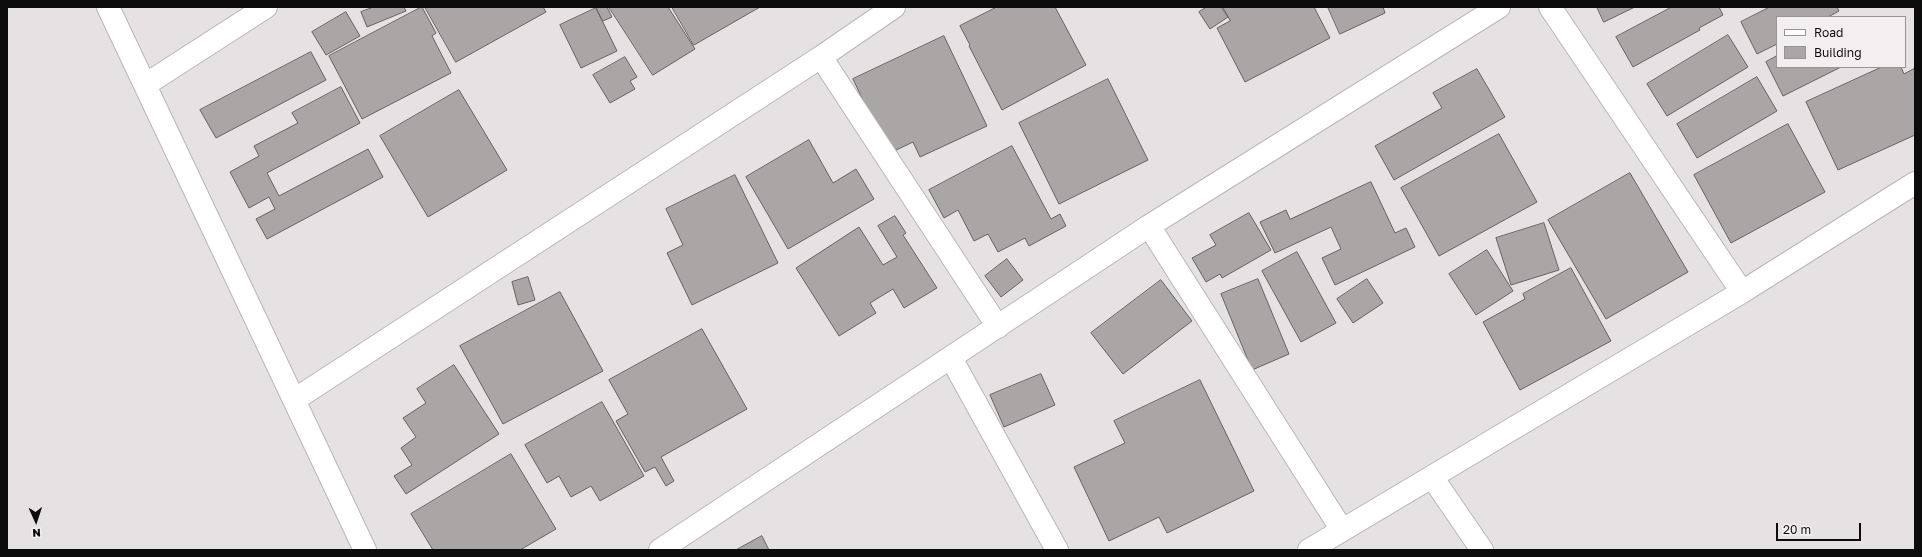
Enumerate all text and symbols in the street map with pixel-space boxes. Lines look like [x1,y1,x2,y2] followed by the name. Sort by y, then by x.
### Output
[1776,16,1906,68] legend
[1814,25,1843,40] text: Road
[1814,45,1862,60] text: Building
[16,501,56,541] north arrow
[1778,515,1863,541] scale bar
[1783,522,1811,537] text: 20 m
[32,527,41,540] text: N

